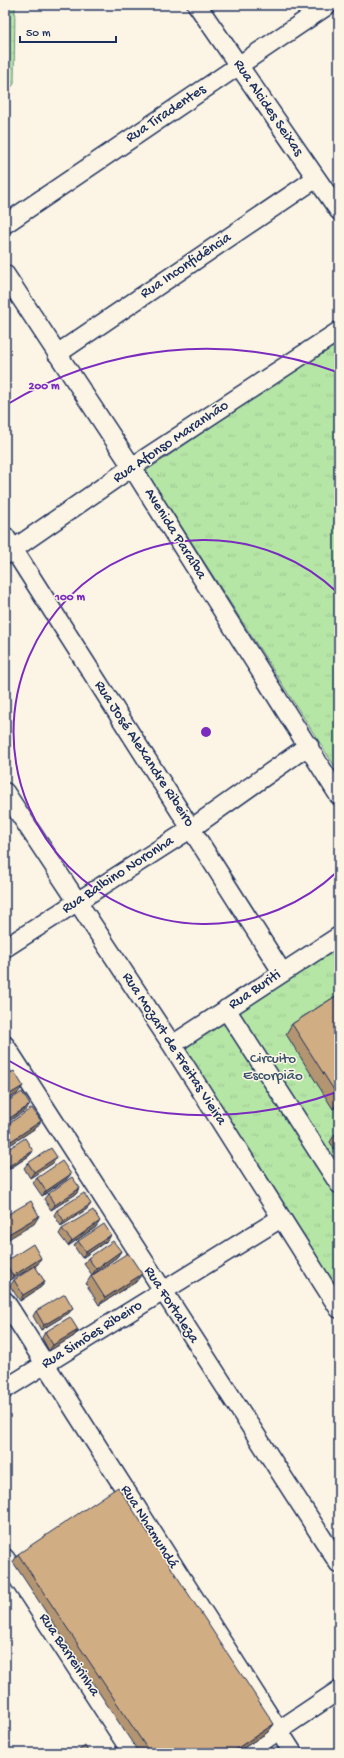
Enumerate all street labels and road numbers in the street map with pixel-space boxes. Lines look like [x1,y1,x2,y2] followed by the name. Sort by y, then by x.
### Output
[229,56,307,160] street label: Rua Alcides Seixas
[123,80,210,147] street label: Rua Tiradentes
[137,229,235,303] street label: Rua Inconfidência
[110,396,232,487] street label: Rua Afonso Maranhão
[140,485,211,583] street label: Avenida Paraíba
[90,677,198,831] street label: Rua José Alexandre Ribeiro
[59,832,178,918] street label: Rua Balbino Noronha
[225,966,285,1014] street label: Rua Buriti
[118,969,231,1129] street label: Rua Mozart de Freitas Vieira
[139,1263,203,1347] street label: Rua Fortaleza
[38,1297,146,1373] street label: Rua Simões Ribeiro
[116,1482,182,1573] street label: Rua Nhamundá
[35,1610,104,1701] street label: Rua Barreirinha

